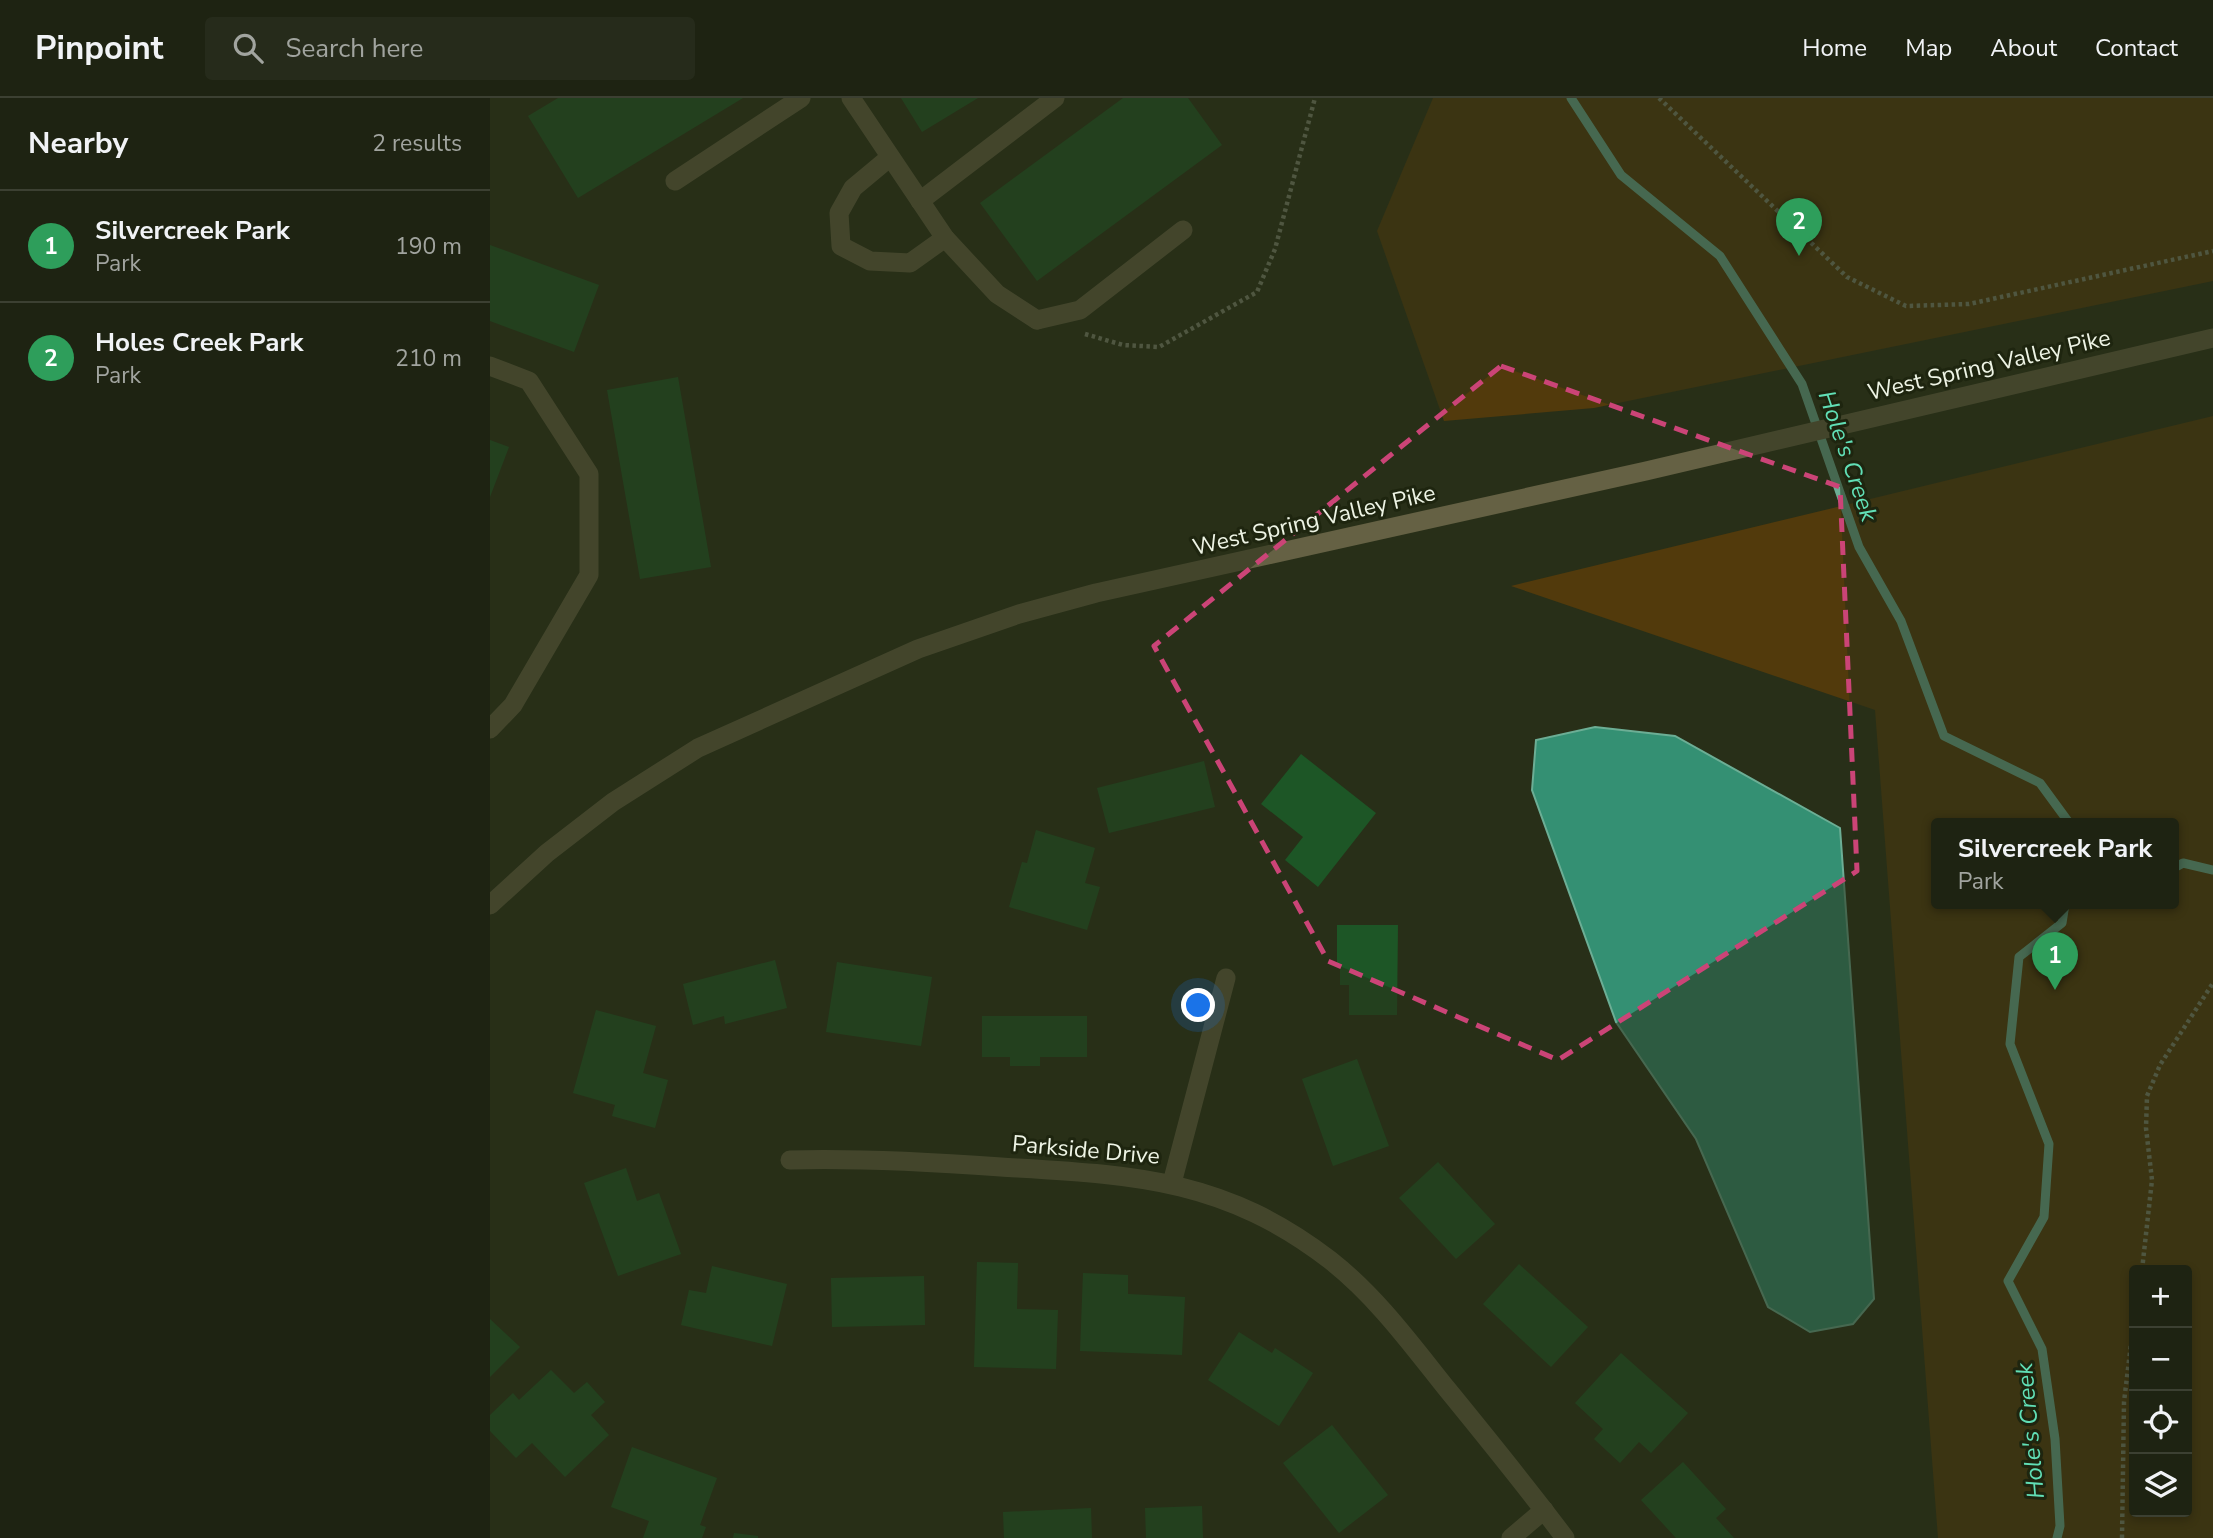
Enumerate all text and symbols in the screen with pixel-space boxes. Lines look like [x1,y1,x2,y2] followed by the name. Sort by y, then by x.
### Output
[205,17,695,80] search box
[35,26,163,71] text: Pinpoint
[229,29,267,67] icon: search
[285,31,423,66] text: Search here
[1802,32,1867,64] text: Home
[1905,32,1952,64] text: Map
[1990,32,2057,64] text: About
[2095,32,2178,64] text: Contact
[28,123,128,164] text: Nearby
[372,128,462,159] text: 2 results
[1776,198,1822,256] pin: 2
[95,213,290,248] text: Silvercreek Park
[44,231,58,262] text: 1
[395,231,462,262] text: 190 m
[95,248,141,279] text: Park
[1865,322,2113,408] street label: West Spring Valley Pike
[95,325,304,360] text: Holes Creek Park
[44,343,58,374] text: 2
[395,343,462,374] text: 210 m
[95,360,141,391] text: Park
[1811,386,1886,527] water label: Hole's Creek
[1190,477,1438,563] street label: West Spring Valley Pike
[1931,818,2179,909] popup
[1958,831,2152,866] text: Silvercreek Park
[1958,866,2004,897] text: Park
[2032,932,2078,990] pin: 1
[1181,988,1215,1022] your location
[1011,1128,1161,1172] street label: Parkside Drive
[2129,1265,2192,1517] map controls
[2129,1265,2192,1328] button: +
[2129,1328,2192,1391] button: −
[2008,1361,2052,1500] water label: Hole's Creek
[2129,1391,2192,1454] button: locate
[2129,1454,2192,1517] button: layers

